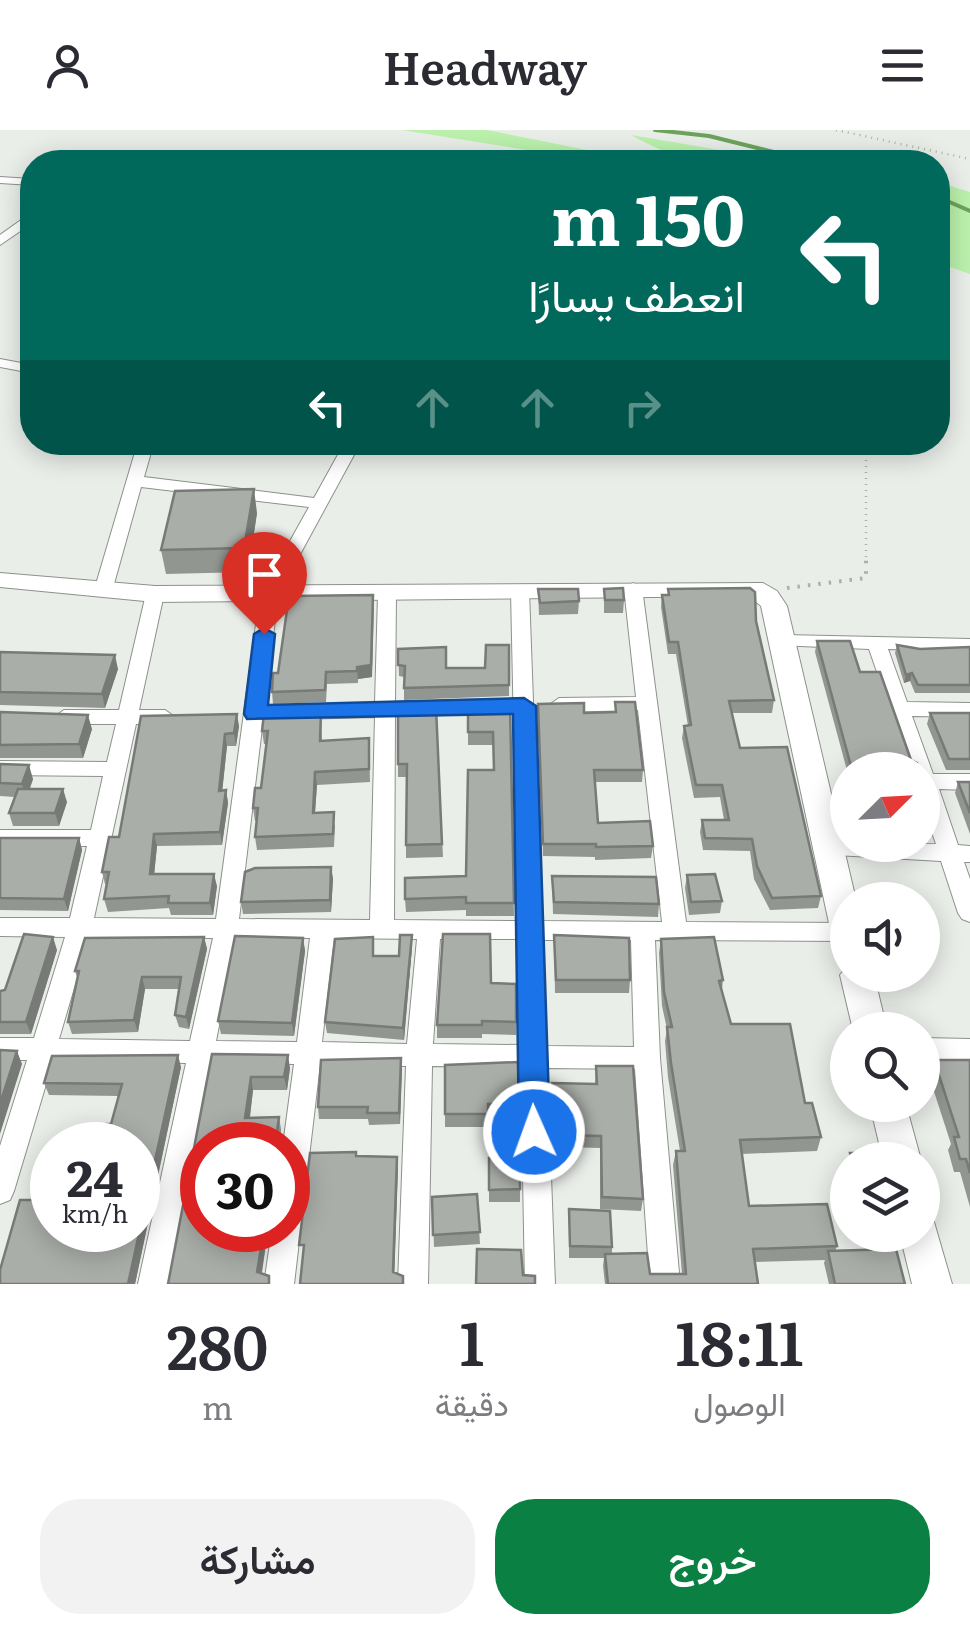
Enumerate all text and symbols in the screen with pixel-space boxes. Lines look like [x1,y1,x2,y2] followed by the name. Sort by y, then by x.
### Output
[383,32,587,99] text: Headway
[40,38,95,93] icon: person
[875,38,930,93] icon: menu
[551,164,745,268] text: 150 m
[780,190,910,320] icon: left
[528,259,745,326] text: انعطف يسارًا
[300,380,355,435] icon: left
[405,380,460,435] icon: ahead
[510,380,565,435] icon: ahead
[615,380,670,435] icon: right
[222,532,307,635] pin
[237,547,292,602] icon: arrive
[830,752,940,862] north arrow
[830,752,940,1252] map controls
[830,882,940,992] button: sound
[830,1012,940,1122] button: search
[482,1080,586,1184] position arrow
[180,1122,310,1252] speed limit sign: 30
[66,1138,123,1212] text: 24
[830,1142,940,1252] button: layers
[62,1194,128,1231] text: km/h
[459,1295,484,1384] text: 1
[675,1295,804,1384] text: 18:11
[166,1299,268,1388] text: 280
[435,1378,509,1426] text: دقيقة
[693,1378,786,1426] text: الوصول
[202,1382,233,1430] text: m
[40,1499,475,1614] button: مشاركة
[495,1499,930,1614] button: خروج

